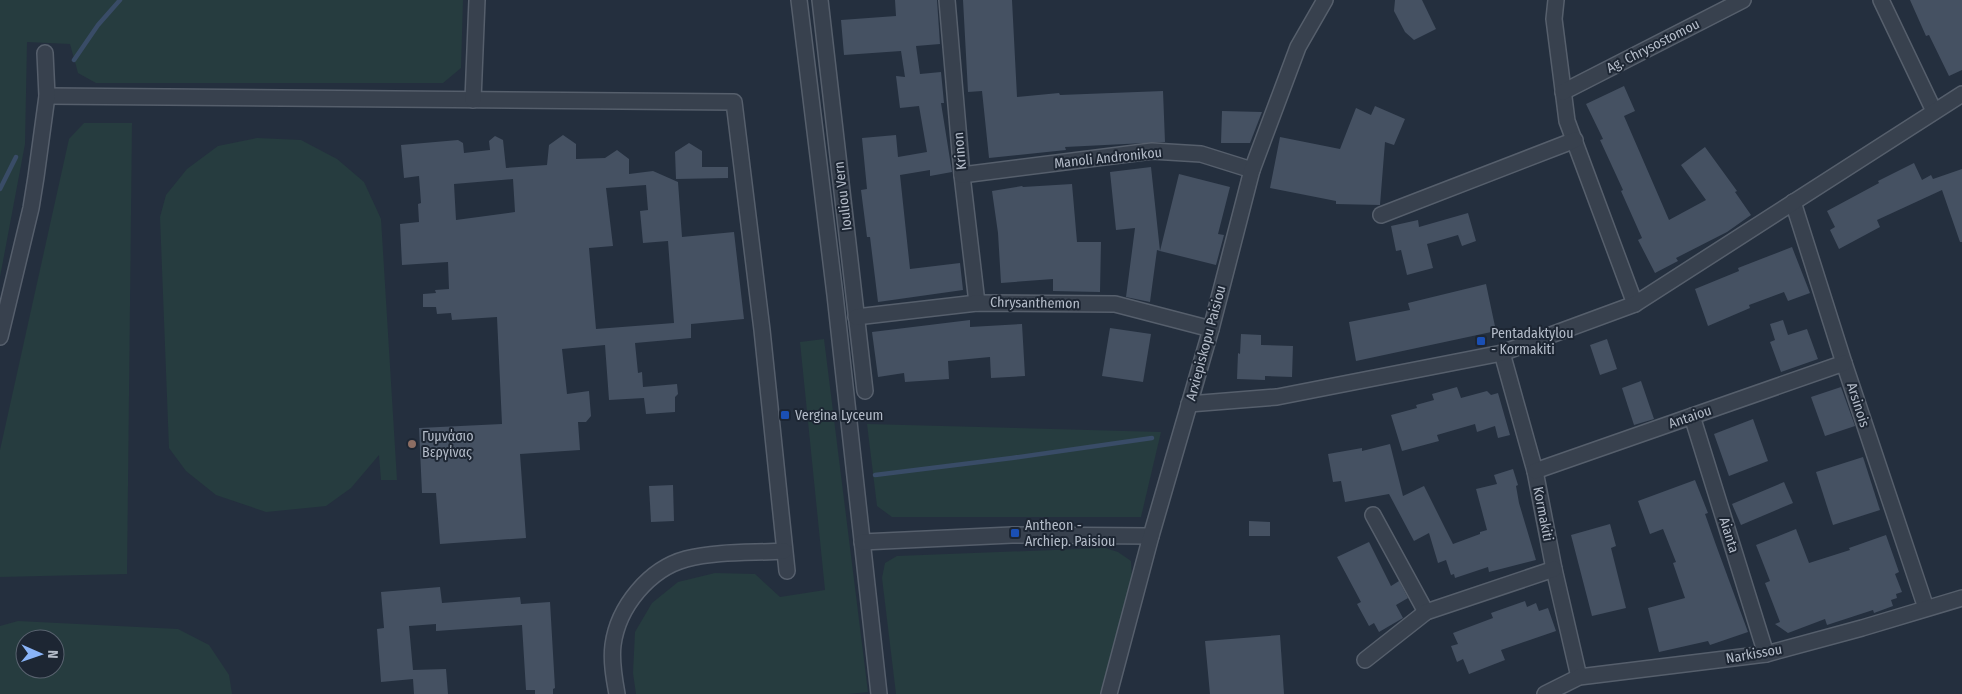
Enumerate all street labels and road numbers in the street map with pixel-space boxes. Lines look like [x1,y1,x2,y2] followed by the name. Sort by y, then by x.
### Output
[1604,15,1702,77] street label: Ag. Chrysostomou
[950,131,970,171] street label: Krinon
[1053,144,1163,172] street label: Manoli Andronikou
[830,160,856,232] street label: Iouliou Vern
[1182,283,1230,403] street label: Arxiepiskopu Paisiou
[990,294,1080,312] street label: Chrysanthemon
[1843,381,1873,429] street label: Arsinois
[1666,402,1714,432] street label: Antaiou
[1529,485,1557,543] street label: Kormakiti
[1716,515,1742,555] street label: Aianta
[1725,641,1783,667] street label: Narkissou

